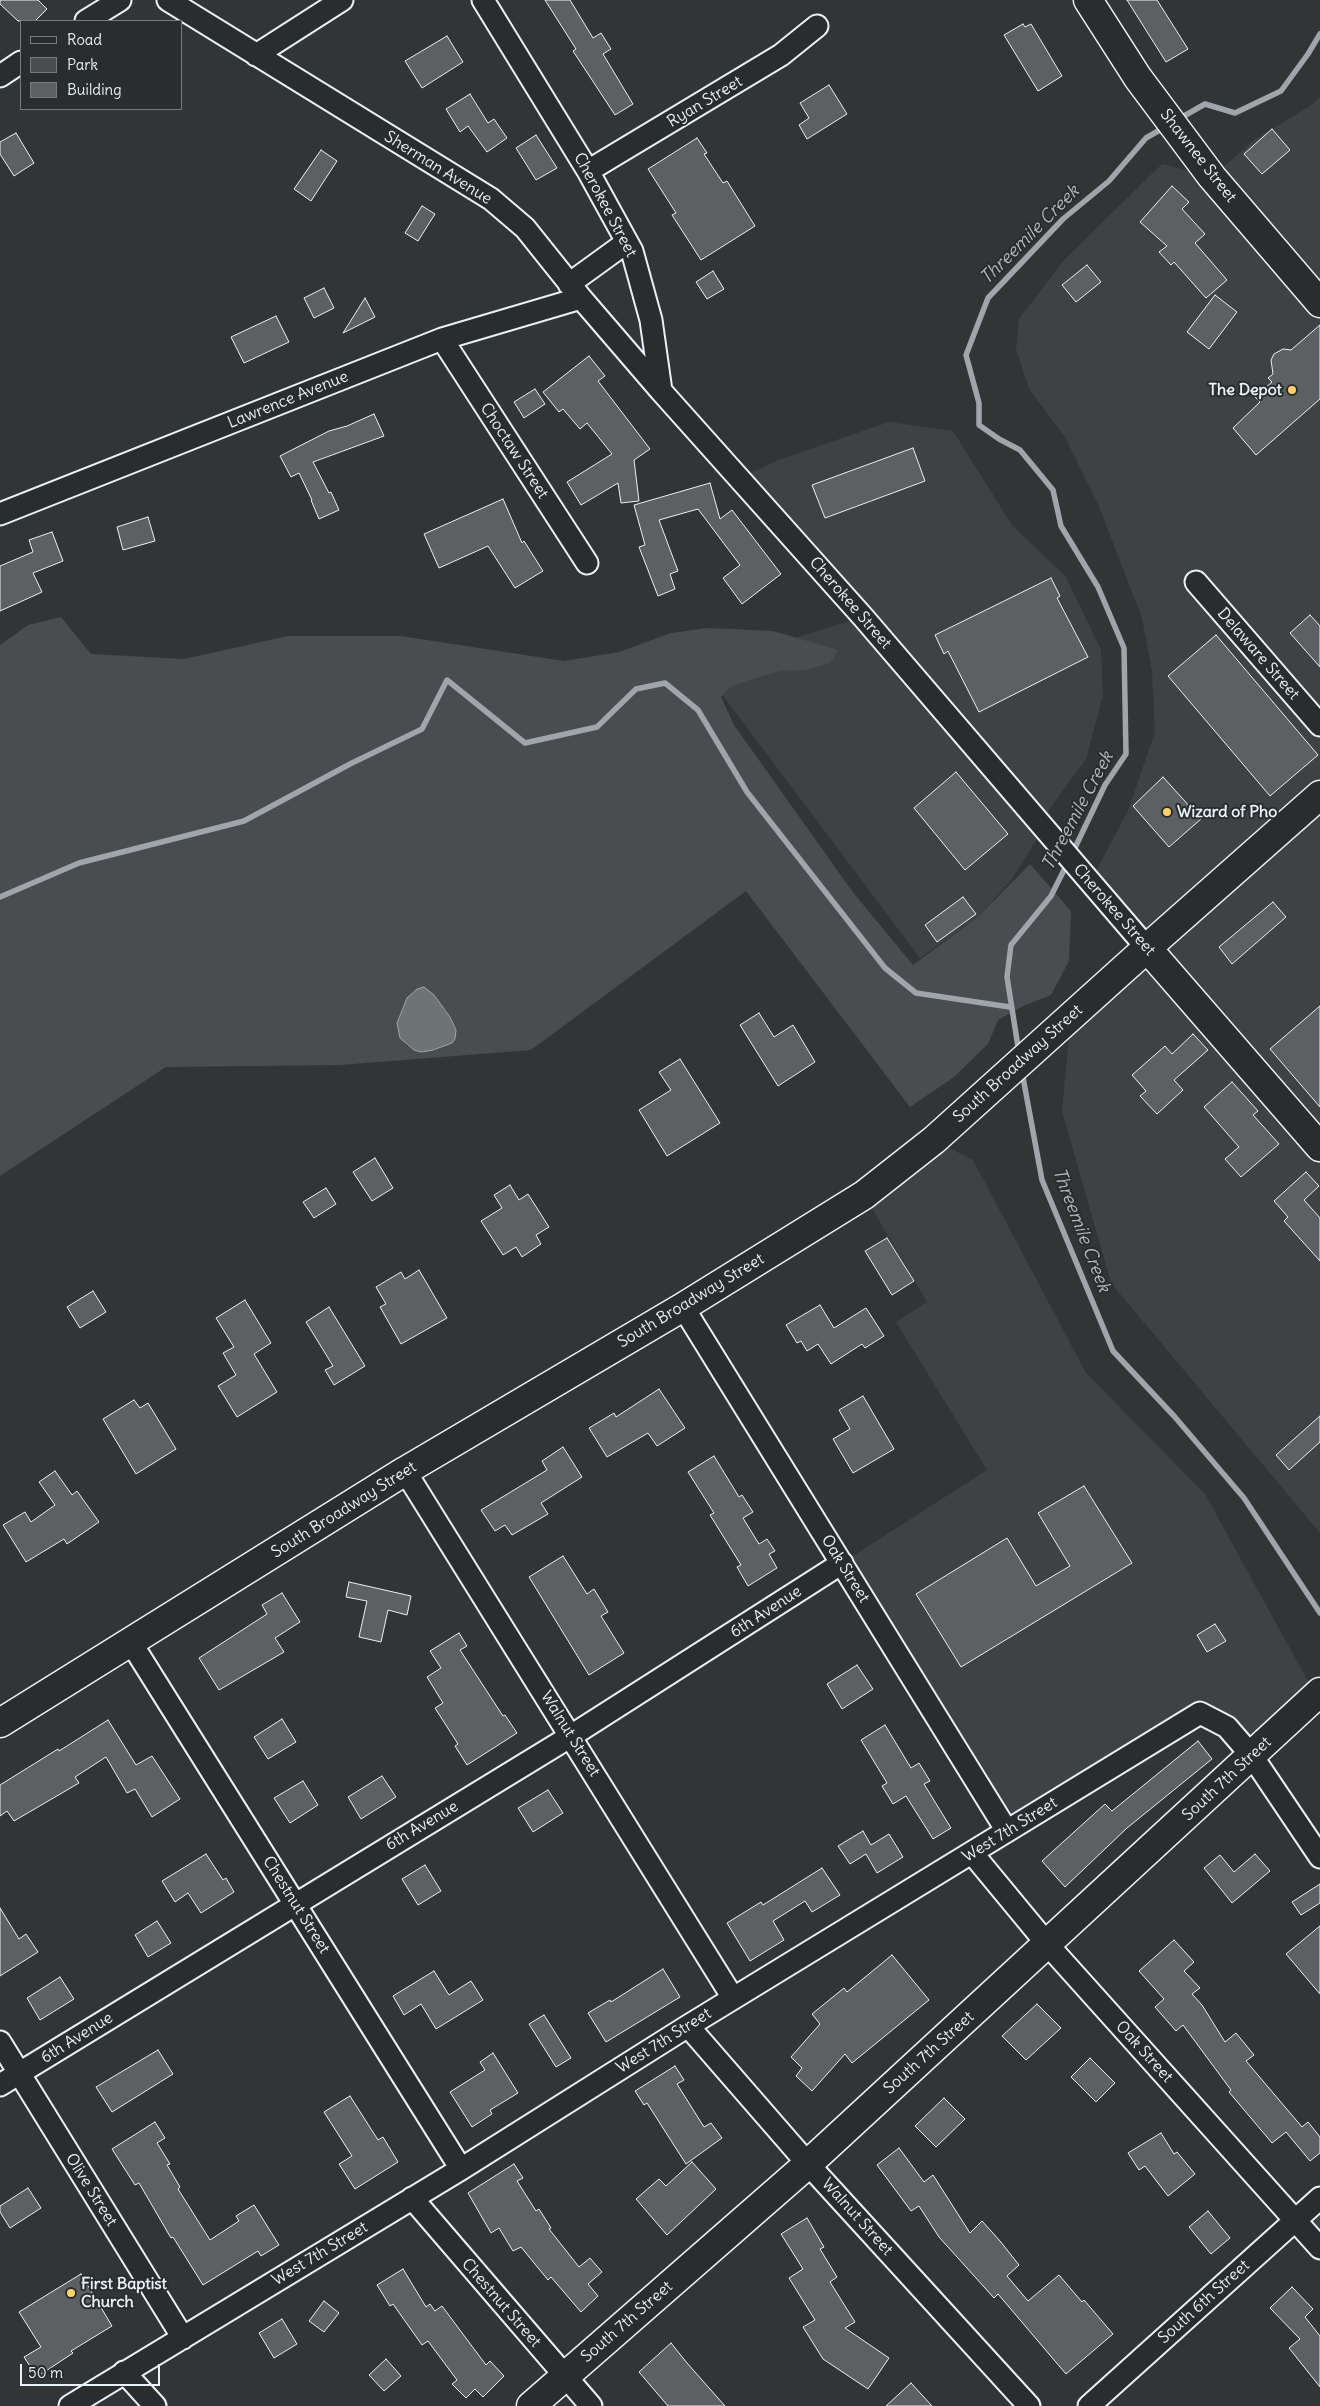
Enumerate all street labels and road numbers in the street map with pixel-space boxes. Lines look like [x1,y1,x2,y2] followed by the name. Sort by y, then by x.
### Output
[664,72,746,132] street label: Ryan Street
[1156,106,1240,206] street label: Shawnee Street
[381,127,495,209] street label: Sherman Avenue
[569,149,641,261] street label: Cherokee Street
[225,367,351,433] street label: Lawrence Avenue
[476,399,552,503] street label: Choctaw Street
[805,553,895,653] street label: Cherokee Street
[1213,604,1303,704] street label: Delaware Street
[1069,860,1159,960] street label: Cherokee Street
[949,1001,1087,1127] street label: South Broadway Street
[614,1250,768,1352] street label: South Broadway Street
[268,1458,420,1562] street label: South Broadway Street
[817,1532,873,1606] street label: Oak Street
[727,1582,805,1642] street label: 6th Avenue
[536,1688,604,1780] street label: Walnut Street
[1179,1733,1275,1825] street label: South 7th Street
[959,1793,1061,1867] street label: West 7th Street
[382,1797,462,1855] street label: 6th Avenue
[258,1853,334,1957] street label: Chestnut Street
[613,2004,715,2078] street label: West 7th Street
[37,2008,117,2068] street label: 6th Avenue
[880,2008,978,2098] street label: South 7th Street
[1111,2017,1177,2087] street label: Oak Street
[61,2150,121,2230] street label: Olive Street
[817,2174,897,2260] street label: Walnut Street
[269,2218,371,2290] street label: West 7th Street
[457,2255,545,2351] street label: Chestnut Street
[1154,2256,1254,2348] street label: South 6th Street
[577,2277,677,2367] street label: South 7th Street

